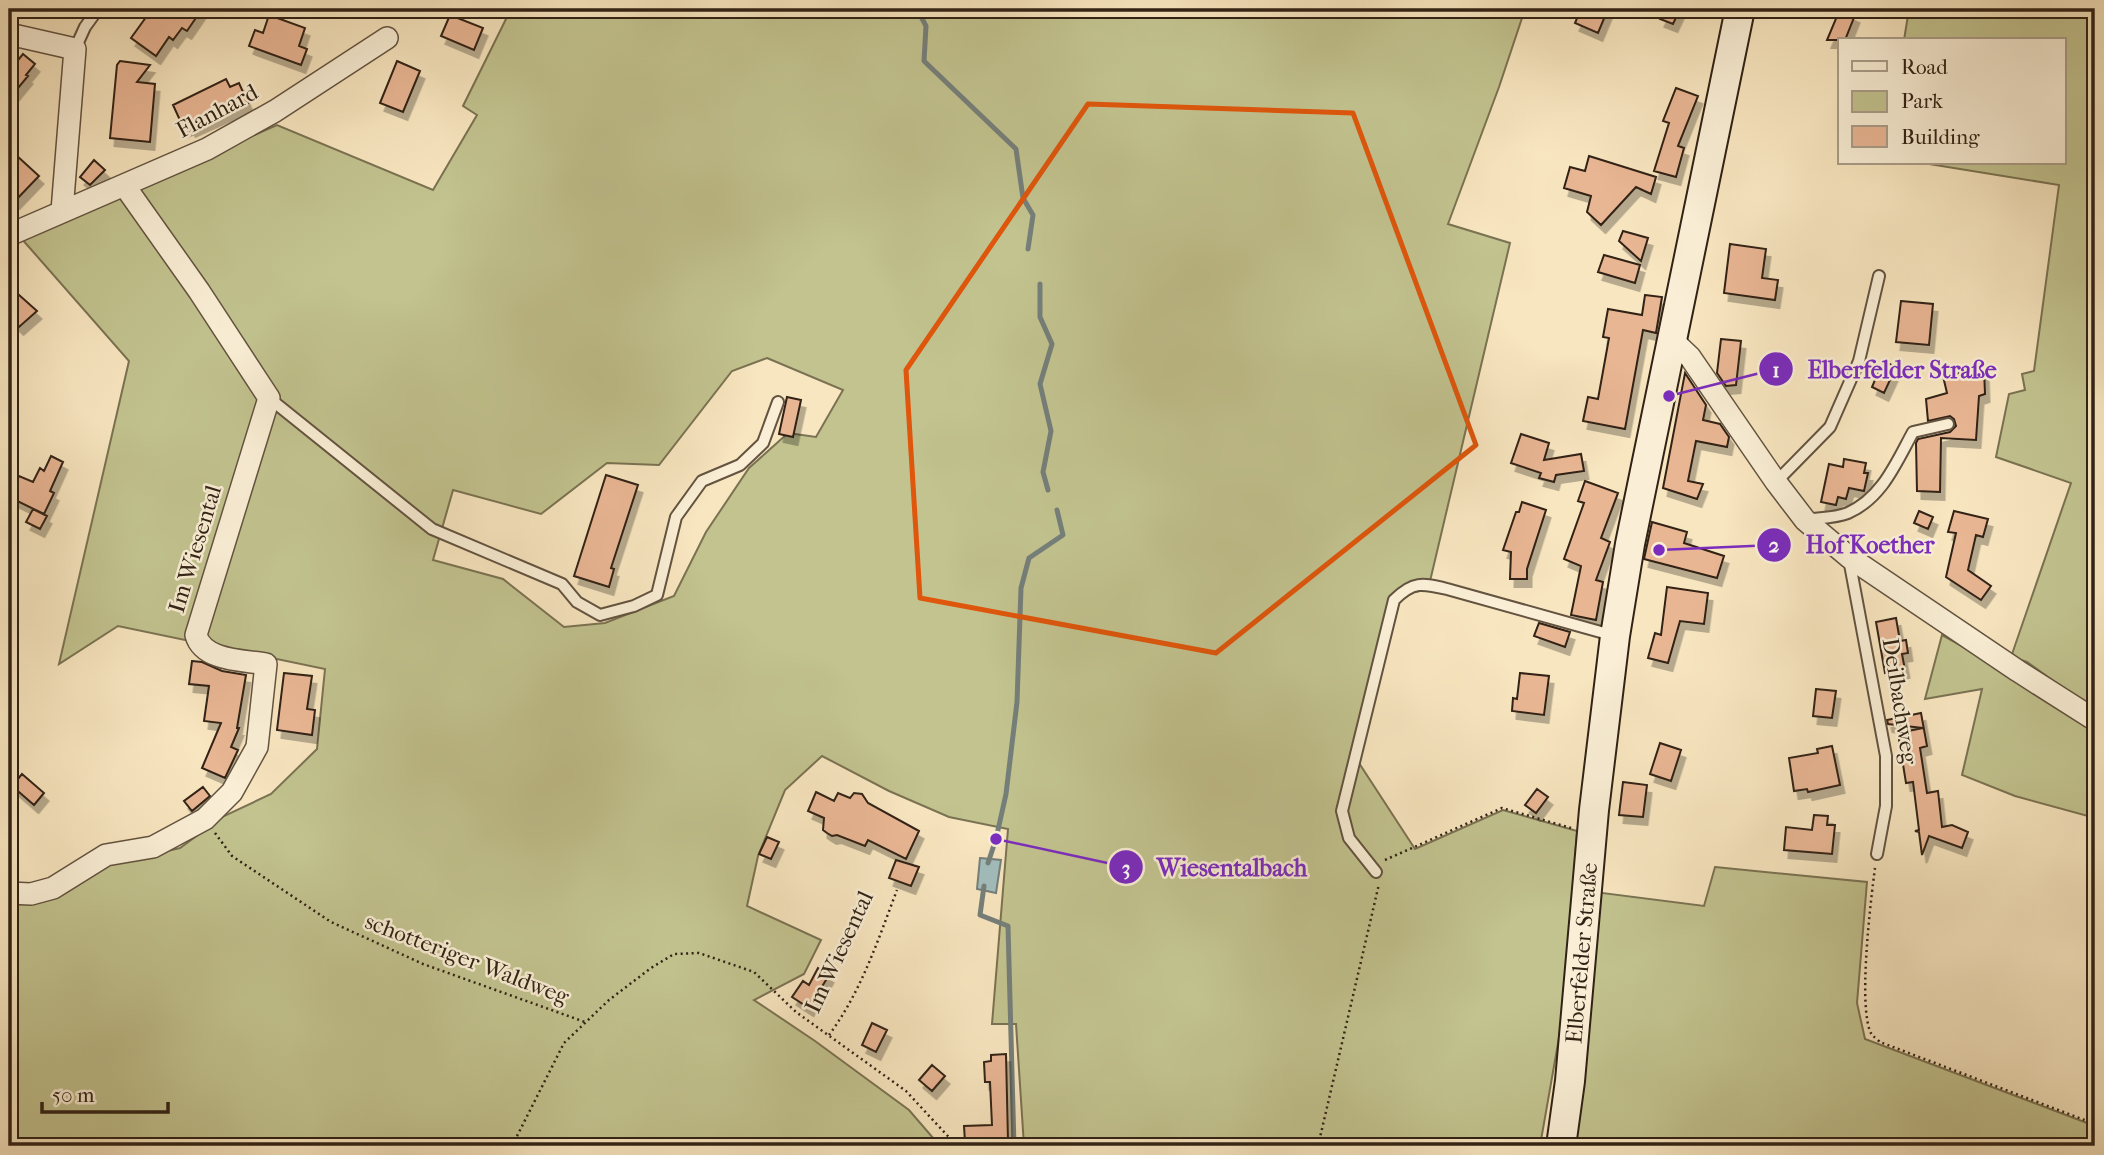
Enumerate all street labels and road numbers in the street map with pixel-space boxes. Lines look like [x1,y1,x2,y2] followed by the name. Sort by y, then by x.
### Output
[172,78,263,144] street label: Flanhard
[163,481,227,616] street label: Im Wiesental
[1877,636,1923,767] street label: Deilbachweg
[1560,862,1603,1045] street label: Elberfelder Straße
[799,886,879,1017] street label: Im Wiesental
[361,908,573,1011] street label: schotteriger Waldweg

